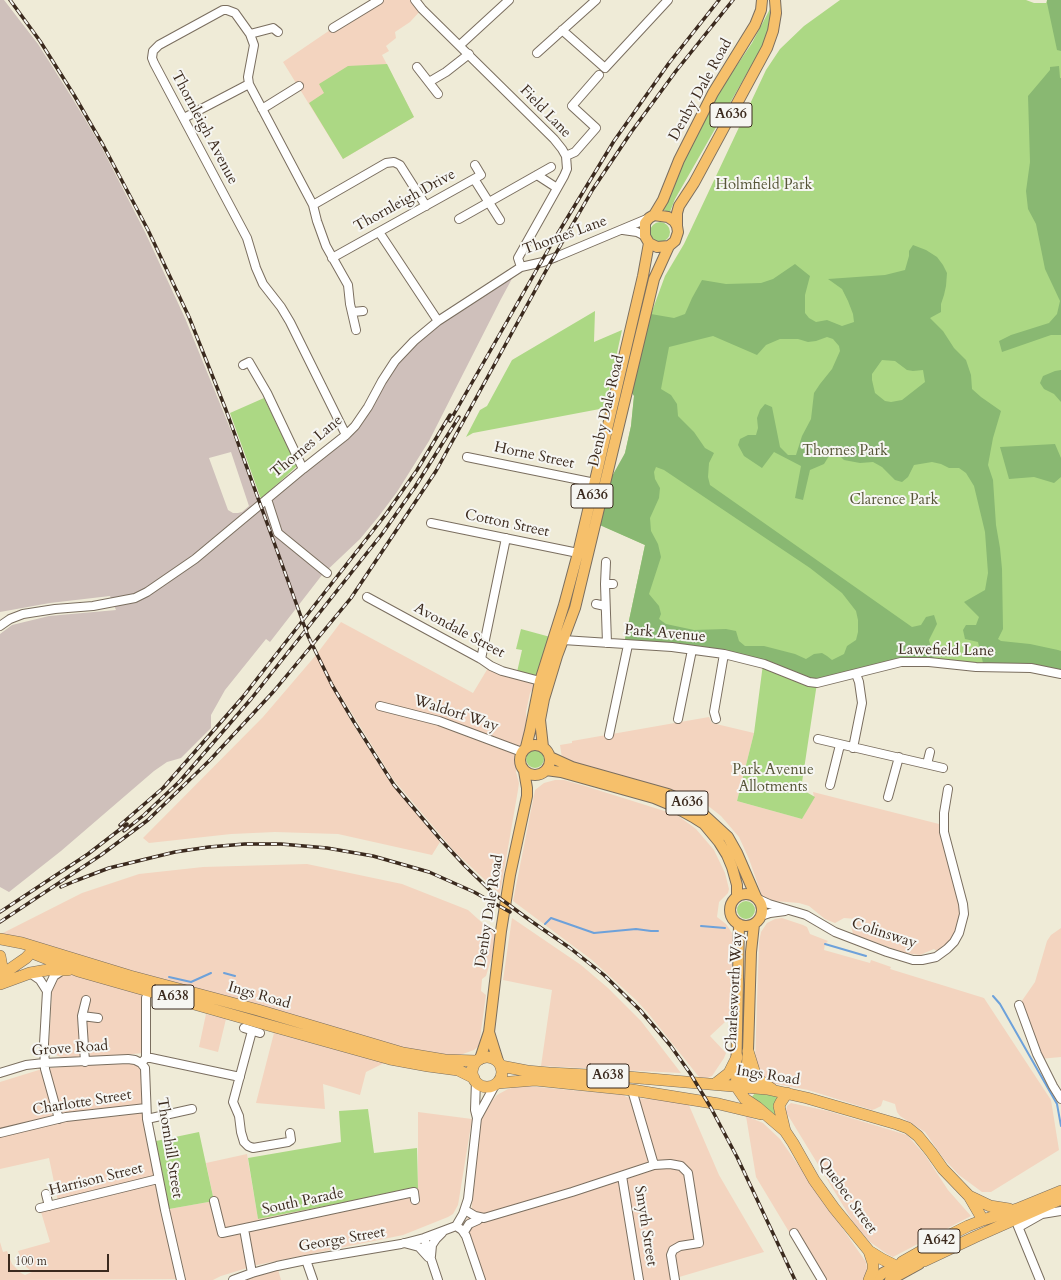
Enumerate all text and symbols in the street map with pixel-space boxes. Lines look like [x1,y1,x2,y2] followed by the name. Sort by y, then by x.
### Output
[666,36,736,144] street label: Denby Dale Road
[167,68,241,188] street label: Thornleigh Avenue
[515,82,575,142] street label: Field Lane
[710,103,752,127] road number: A636
[351,166,459,236] street label: Thornleigh Drive
[715,177,813,195] park label: Holmfield Park
[521,212,609,260] street label: Thornes Lane
[585,354,629,468] street label: Denby Dale Road
[267,412,347,482] street label: Thornes Lane
[492,439,576,473] street label: Horne Street
[802,443,888,461] park label: Thornes Park
[571,484,613,508] road number: A636
[849,492,939,510] park label: Clarence Park
[463,506,551,542] street label: Cotton Street
[411,600,507,662] street label: Avondale Street
[624,621,706,647] street label: Park Avenue
[898,641,994,661] street label: Lawefield Lane
[411,692,501,736] street label: Waldorf Way
[732,762,814,797] park label: Park Avenue Allotments
[666,791,708,815] road number: A636
[472,853,508,969] street label: Denby Dale Road
[849,915,919,953] street label: Colinsway
[723,931,747,1053] street label: Charlesworth Way
[226,979,292,1013] street label: Ings Road
[152,985,194,1009] road number: A638
[31,1037,109,1061] street label: Grove Road
[735,1062,801,1090] street label: Ings Road
[587,1064,629,1088] road number: A638
[31,1086,133,1120] street label: Charlotte Street
[152,1096,186,1200] street label: Thornhill Street
[813,1154,881,1238] street label: Quebec Street
[47,1160,145,1200] street label: Harrison Street
[630,1184,660,1268] street label: Smyth Street
[261,1185,345,1219] street label: South Parade
[297,1224,387,1256] street label: George Street
[918,1229,960,1253] road number: A642
[10,1246,111,1272] scale bar
[15,1253,47,1269] text: 100 m

